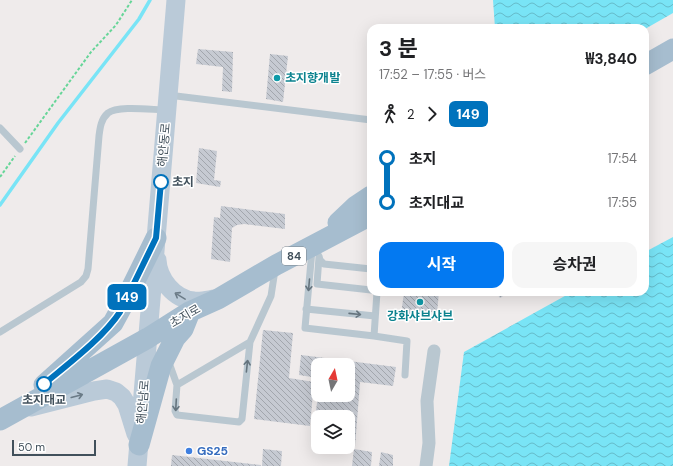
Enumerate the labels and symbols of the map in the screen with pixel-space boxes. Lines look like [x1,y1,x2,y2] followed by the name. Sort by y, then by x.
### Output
[285,70,340,86] place label: 초지향개발
[272,73,282,83] marker: 초지향개발
[154,122,174,168] street label: 해안동로
[153,174,169,190] marker: 초지
[172,174,194,190] place label: 초지
[282,247,306,265] road number: 84
[305,278,312,291] one-way arrow
[104,284,150,310] line badge: 149
[174,291,186,299] one-way arrow
[415,297,425,307] marker: 강화샤브샤브
[167,301,203,331] street label: 초지로
[387,308,453,324] place label: 강화샤브샤브
[348,310,361,318] one-way arrow
[311,358,355,402] north arrow
[244,360,251,373] one-way arrow
[36,376,52,392] marker: 초지대교
[133,379,153,425] street label: 해안남로
[71,391,84,399] one-way arrow
[22,392,66,408] place label: 초지대교
[172,398,180,411] one-way arrow
[12,438,96,457] scale bar
[197,443,228,459] place label: GS25
[184,446,194,456] marker: GS25

